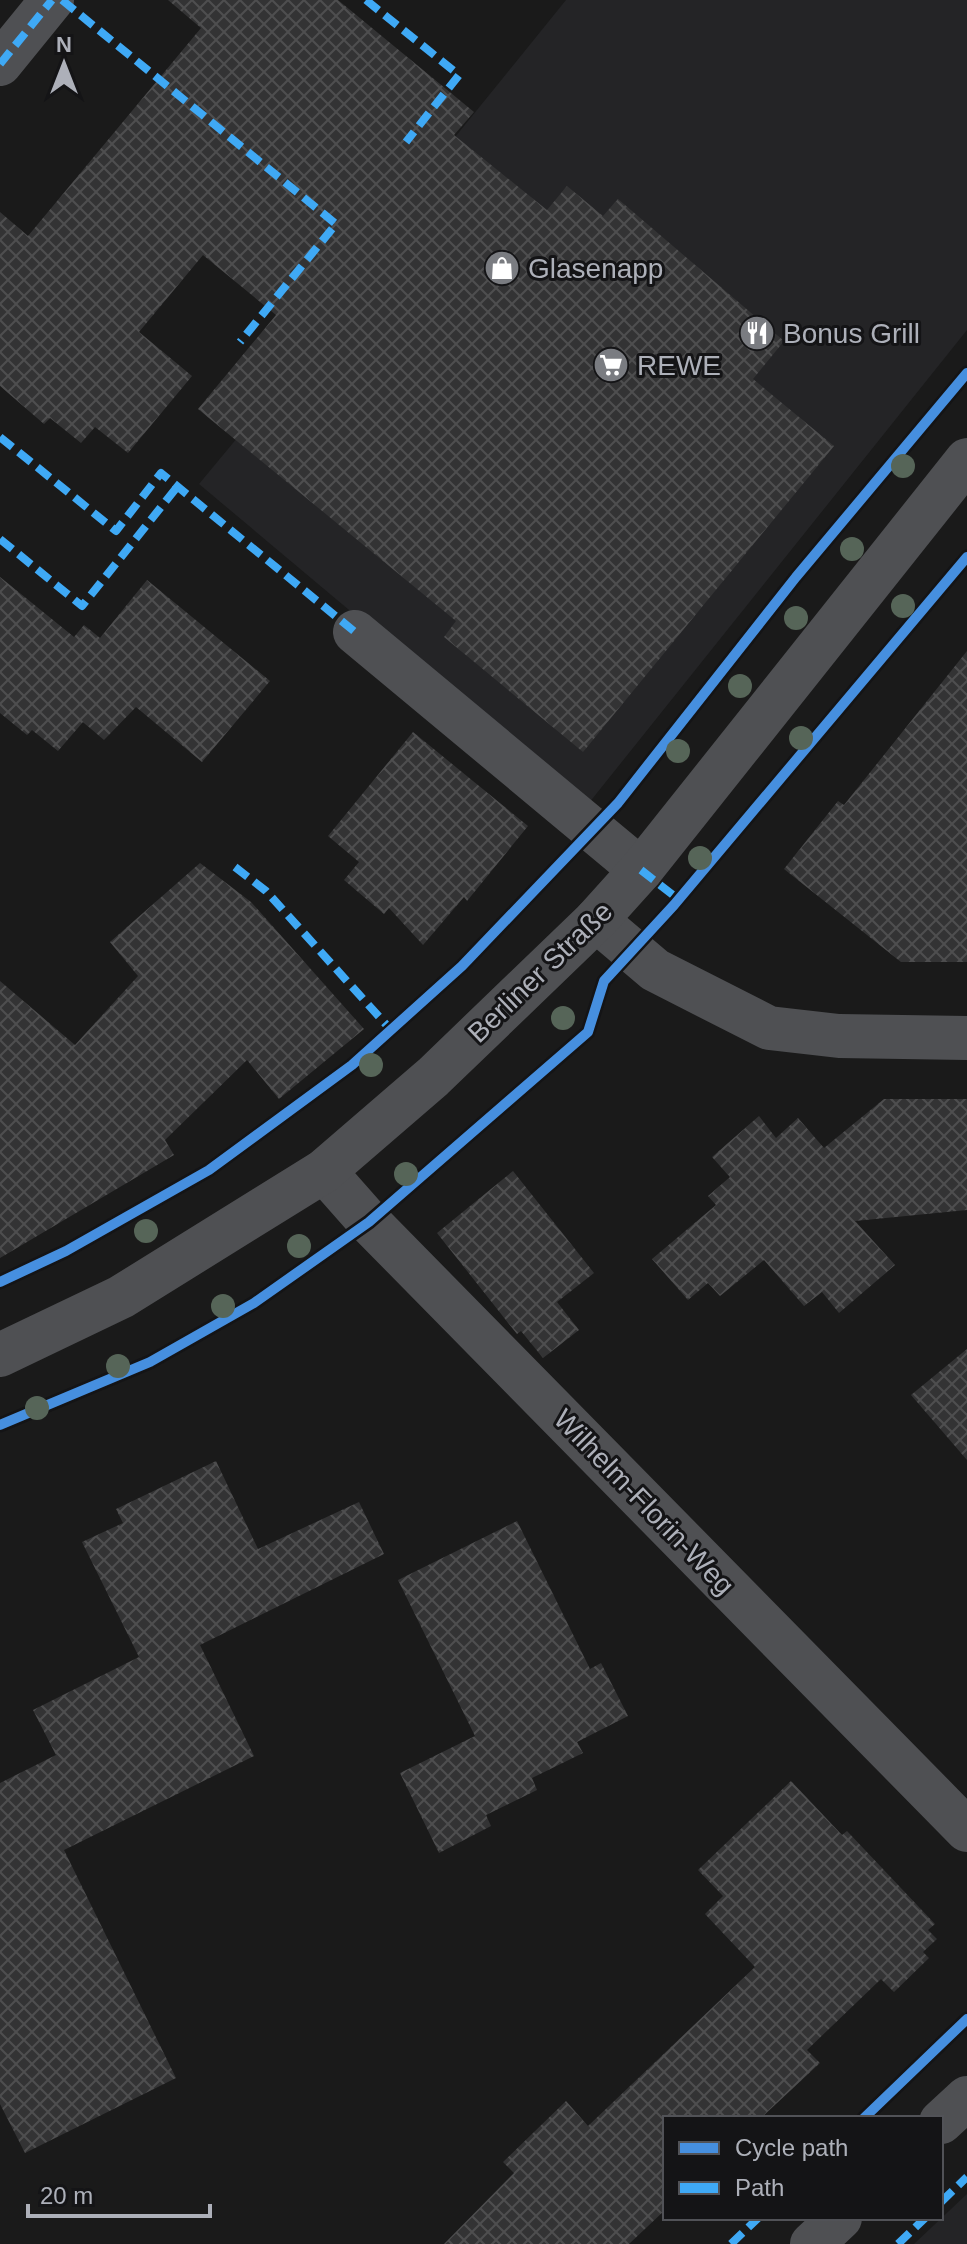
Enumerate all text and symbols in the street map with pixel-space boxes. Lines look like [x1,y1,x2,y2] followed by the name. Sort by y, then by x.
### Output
[24,24,104,104] north arrow
[56,32,72,57] text: N
[483,249,521,287] shop icon: Glasenapp
[528,253,663,284] place label: Glasenapp
[738,314,776,352] restaurant icon: Bonus Grill
[783,318,920,349] place label: Bonus Grill
[592,346,630,384] supermarket icon: REWE
[637,350,721,381] place label: REWE
[462,895,618,1049] street label: Berliner Straße
[548,1403,740,1601] street label: Wilhelm-Florin-Weg
[663,2116,943,2220] legend
[735,2134,848,2161] text: Cycle path
[28,2168,210,2218] scale bar
[735,2174,784,2201] text: Path
[40,2182,93,2209] text: 20 m

